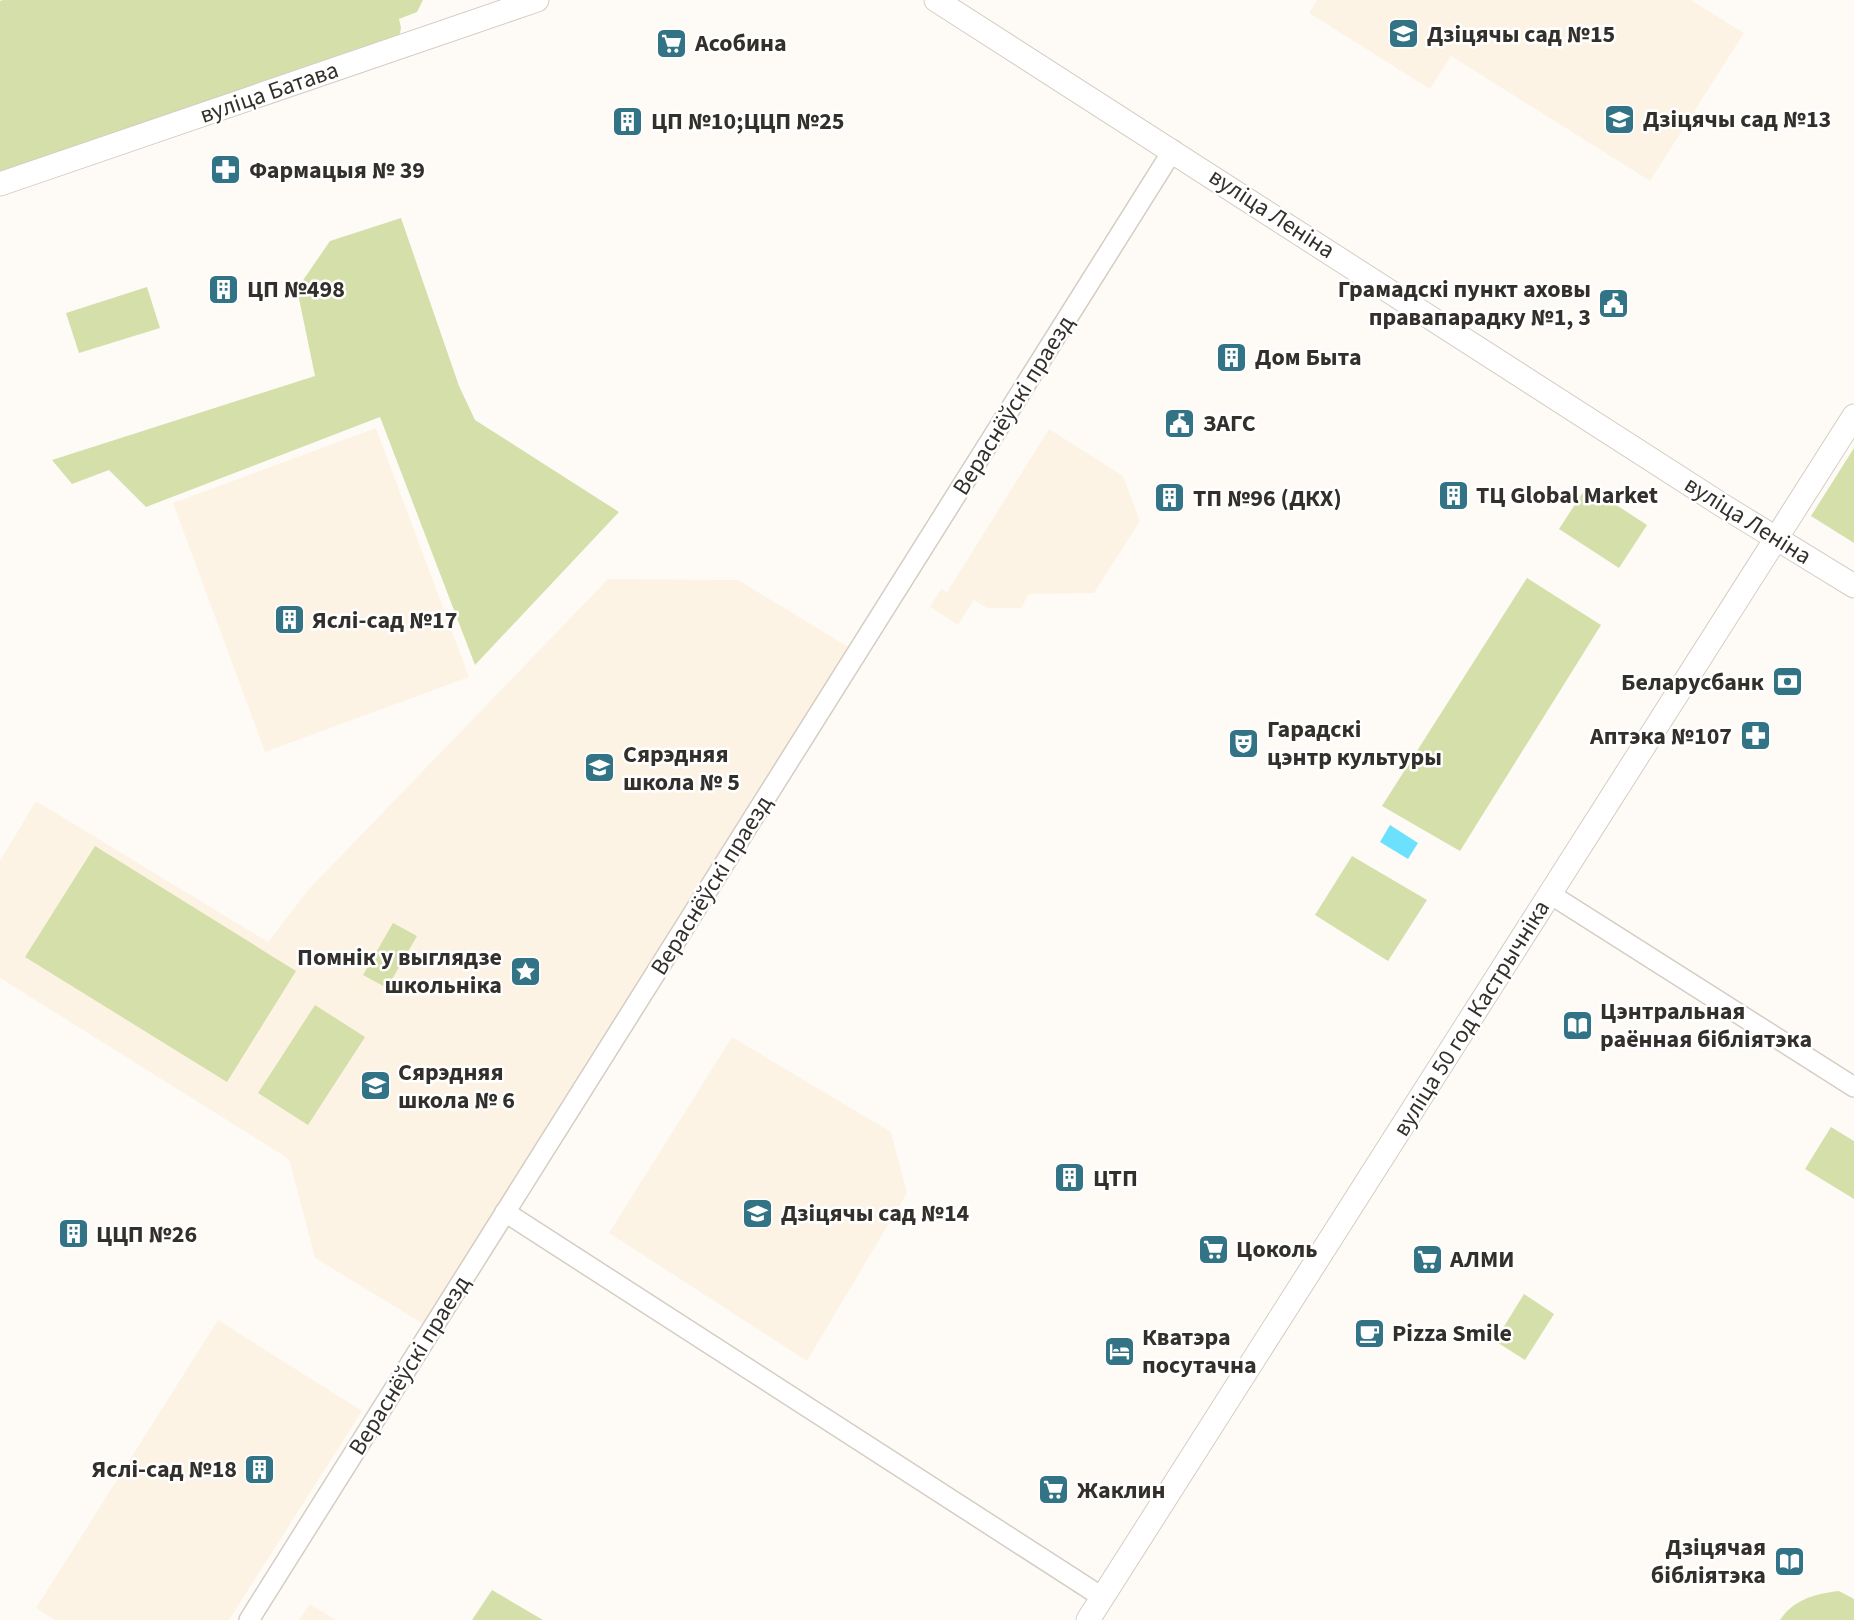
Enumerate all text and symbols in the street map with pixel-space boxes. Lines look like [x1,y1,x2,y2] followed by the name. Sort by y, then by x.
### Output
[1387,17,1421,51] school or university icon: Дзіцячы сад №15
[1427,17,1615,52] place label: Дзіцячы сад №15
[655,26,689,60] supermarket icon: Асобина
[694,26,787,61] place label: Асобина
[195,52,343,133] street label: вуліца Батава
[1603,102,1637,136] school or university icon: Дзіцячы сад №13
[1643,102,1831,137] place label: Дзіцячы сад №13
[611,104,645,138] building icon: ЦП №10;ЦЦП №25
[651,104,845,139] place label: ЦП №10;ЦЦП №25
[209,153,243,187] pharmacy icon: Фармацыя № 39
[249,153,425,188] place label: Фармацыя № 39
[1202,159,1342,267] street label: вуліца Леніна
[207,272,241,306] building icon: ЦП №498
[247,272,345,307] place label: ЦП №498
[1338,272,1591,335] place label: Грамадскі пункт аховы правапарадку №1, 3
[1597,286,1631,320] public building icon: Грамадскі пункт аховы правапарадку №1, 3
[944,308,1083,502] street label: Вераснёўскі праезд
[1215,340,1249,374] building icon: Дом Быта
[1255,340,1362,375] place label: Дом Быта
[1163,406,1197,440] public building icon: ЗАГС
[1203,406,1256,441] place label: ЗАГС
[1677,467,1818,573] street label: вуліца Леніна
[1436,478,1470,512] building icon: ТЦ Global Market
[1476,478,1658,513] place label: ТЦ Global Market
[1153,481,1187,515] building icon: ТП №96 (ДКХ)
[1193,481,1342,516] place label: ТП №96 (ДКХ)
[272,603,306,637] building icon: Яслі-сад №17
[312,603,457,638] place label: Яслі-сад №17
[1621,665,1765,700] place label: Беларусбанк
[1770,665,1804,699] bank icon: Беларусбанк
[1267,712,1442,775] place label: Гарадскі цэнтр культуры
[1589,719,1732,754] place label: Аптэка №107
[1738,719,1772,753] pharmacy icon: Аптэка №107
[1227,726,1261,760] theatre icon: Гарадскі цэнтр культуры
[623,737,740,800] place label: Сярэдняя школа № 5
[583,751,617,785] school or university icon: Сярэдняя школа № 5
[642,788,781,982] street label: Вераснёўскі праезд
[1384,893,1559,1143] street label: вуліца 50 год Кастрычніка
[297,940,502,1003] place label: Помнік у выглядзе школьніка
[508,954,542,988] place icon: Помнік у выглядзе школьніка
[1600,994,1812,1057] place label: Цэнтральная раённая бібліятэка
[1560,1008,1594,1042] library icon: Цэнтральная раённая бібліятэка
[398,1055,515,1118] place label: Сярэдняя школа № 6
[358,1069,392,1103] school or university icon: Сярэдняя школа № 6
[1053,1161,1087,1195] building icon: ЦТП
[1093,1161,1138,1196] place label: ЦТП
[741,1196,775,1230] school or university icon: Дзіцячы сад №14
[781,1196,970,1231] place label: Дзіцячы сад №14
[56,1217,90,1251] building icon: ЦЦП №26
[96,1217,197,1252] place label: ЦЦП №26
[1196,1232,1230,1266] supermarket icon: Цоколь
[1236,1232,1318,1267] place label: Цоколь
[1410,1242,1444,1276] supermarket icon: АЛМИ
[1449,1242,1514,1277] place label: АЛМИ
[340,1268,479,1462] street label: Вераснёўскі праезд
[1352,1316,1386,1350] cafe icon: Pizza Smile
[1392,1316,1512,1351] place label: Pizza Smile
[1142,1320,1257,1383] place label: Кватэра посутачна
[1102,1334,1136,1368] hotel icon: Кватэра посутачна
[92,1452,237,1487] place label: Яслі-сад №18
[243,1452,277,1486] building icon: Яслі-сад №18
[1037,1473,1071,1507] supermarket icon: Жаклин
[1077,1473,1166,1508] place label: Жаклин
[1651,1530,1766,1593] place label: Дзіцячая бібліятэка
[1772,1544,1806,1578] library icon: Дзіцячая бібліятэка

